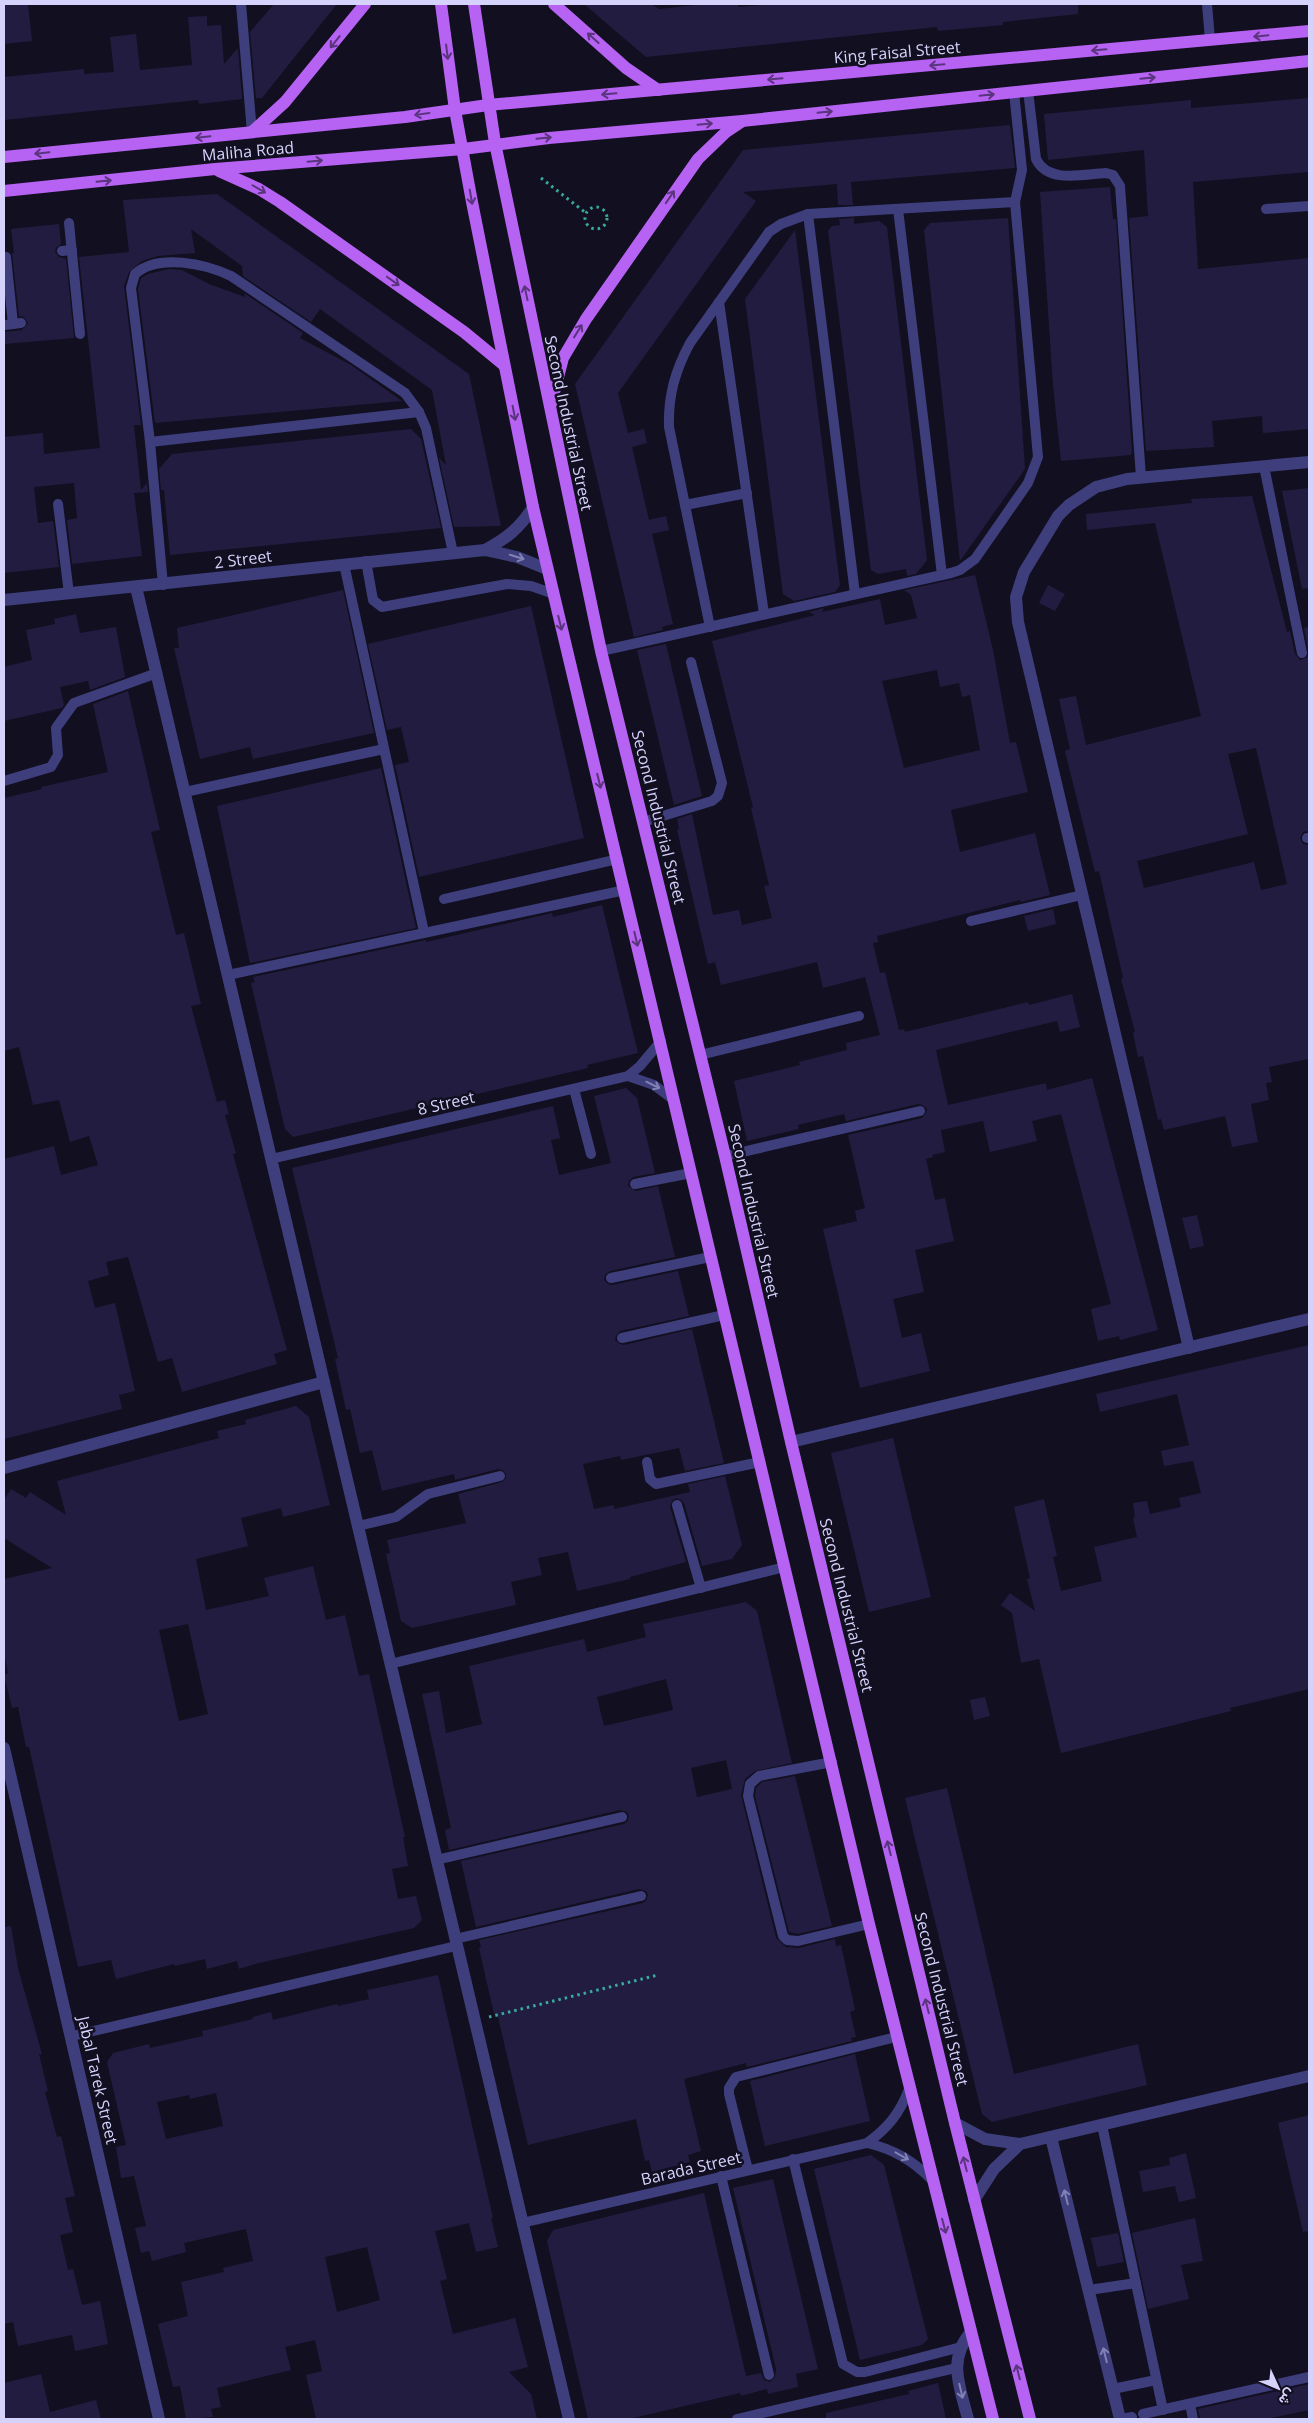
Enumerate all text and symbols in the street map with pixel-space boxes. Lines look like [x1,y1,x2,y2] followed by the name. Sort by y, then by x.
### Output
[1253,31,1269,41] one-way arrow
[586,32,599,44] one-way arrow
[329,35,340,48] one-way arrow
[833,35,962,68] street label: King Faisal Street
[442,44,452,60] one-way arrow
[1091,45,1107,55] one-way arrow
[929,60,945,70] one-way arrow
[1140,73,1156,82] one-way arrow
[768,75,784,84] one-way arrow
[602,90,618,99] one-way arrow
[978,90,994,100] one-way arrow
[817,107,833,117] one-way arrow
[415,109,431,119] one-way arrow
[697,120,713,129] one-way arrow
[196,132,212,142] one-way arrow
[535,134,551,143] one-way arrow
[201,136,295,166] street label: Maliha Road
[34,149,50,158] one-way arrow
[307,156,323,166] one-way arrow
[96,176,112,186] one-way arrow
[251,185,265,195] one-way arrow
[467,188,477,204] one-way arrow
[665,190,675,204] one-way arrow
[386,276,400,286] one-way arrow
[520,285,530,301] one-way arrow
[574,324,584,338] one-way arrow
[540,333,598,513] street label: Second Industrial Street
[509,404,519,420] one-way arrow
[213,545,273,573] street label: 2 Street
[509,553,525,563] one-way arrow
[556,614,565,630] one-way arrow
[627,728,691,906] street label: Second Industrial Street
[595,772,604,788] one-way arrow
[632,930,642,946] one-way arrow
[645,1081,660,1090] one-way arrow
[415,1086,477,1120] street label: 8 Street
[723,1122,785,1301] street label: Second Industrial Street
[815,1516,879,1694] street label: Second Industrial Street
[884,1840,893,1856] one-way arrow
[910,1910,974,2088] street label: Second Industrial Street
[922,1998,931,2014] one-way arrow
[72,2012,123,2146] street label: Jabal Tarek Street
[639,2146,744,2190] street label: Barada Street
[894,2152,909,2161] one-way arrow
[960,2156,969,2172] one-way arrow
[1061,2190,1070,2206] one-way arrow
[939,2218,949,2234] one-way arrow
[1100,2347,1109,2363] one-way arrow
[1253,2363,1303,2413] north arrow
[1013,2364,1022,2380] one-way arrow
[957,2383,966,2399] one-way arrow
[1275,2385,1300,2410] text: ش

